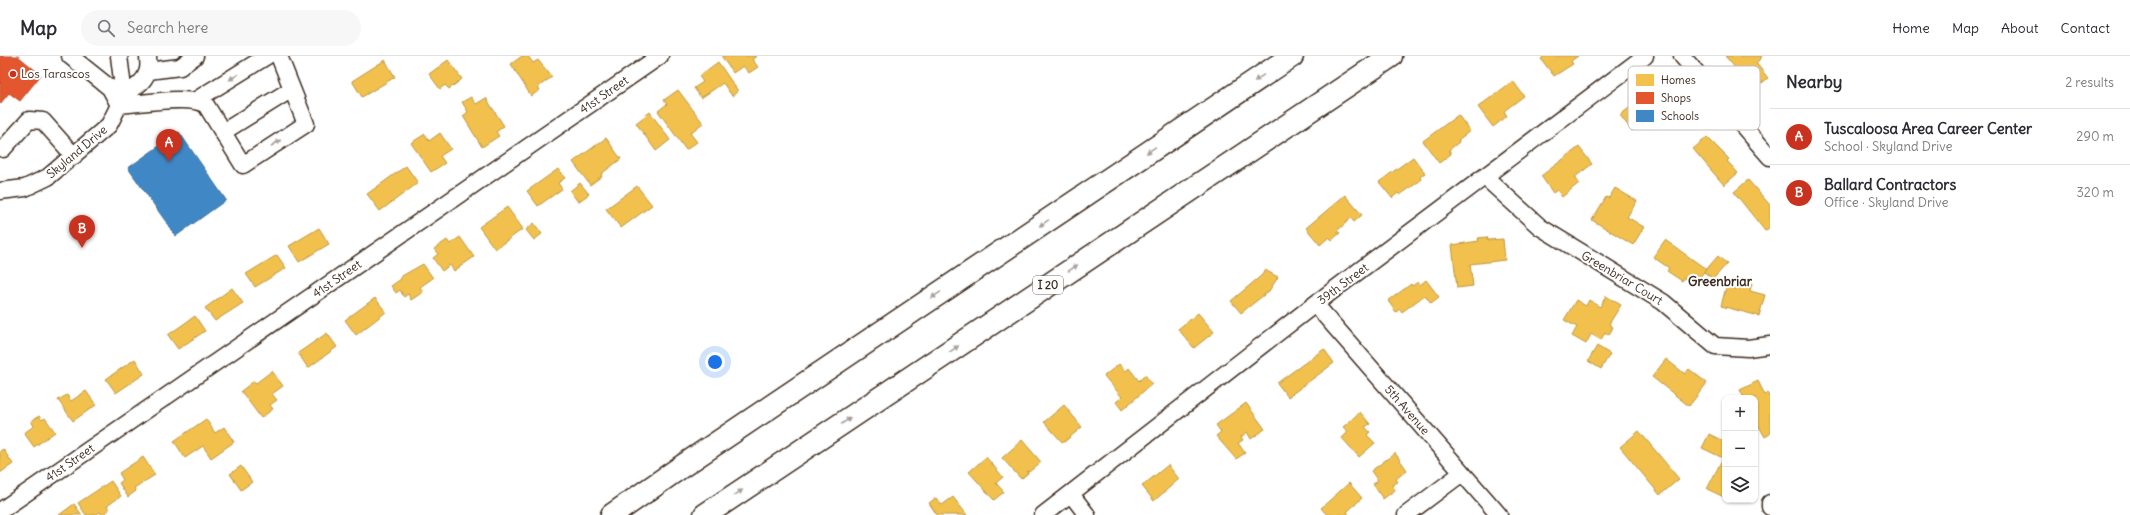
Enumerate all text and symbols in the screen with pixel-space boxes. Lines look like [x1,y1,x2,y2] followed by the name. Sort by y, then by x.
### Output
[81,10,361,46] search box
[20,16,57,40] text: Map
[95,17,117,39] icon: search
[127,18,208,37] text: Search here
[1892,19,1930,37] text: Home
[1952,19,1979,37] text: Map
[2001,19,2039,37] text: About
[2061,19,2110,37] text: Contact
[21,66,90,81] place label: Los Tarascos
[1628,66,1760,130] legend
[8,69,18,79] marker: Los Tarascos
[1786,71,1842,93] text: Nearby
[576,72,631,117] street label: 41st Street
[228,73,240,80] one-way arrow
[1661,73,1696,87] text: Homes
[1254,74,1264,82] one-way arrow
[2065,74,2114,91] text: 2 results
[1661,91,1691,105] text: Shops
[1661,109,1699,123] text: Schools
[1824,119,2032,138] text: Tuscaloosa Area Career Center
[43,122,110,181] street label: Skyland Drive
[1795,128,1803,145] text: A
[2076,128,2114,145] text: 290 m
[156,129,182,162] pin: A
[1824,138,1953,155] text: School · Skyland Drive
[270,140,281,147] one-way arrow
[1146,146,1157,154] one-way arrow
[1824,175,1956,194] text: Ballard Contractors
[1795,184,1803,201] text: B
[2076,184,2114,201] text: 320 m
[1824,194,1949,211] text: Office · Skyland Drive
[69,215,95,248] pin: B
[1038,219,1049,227] one-way arrow
[1579,247,1666,308] street label: Greenbriar Court
[309,256,364,301] street label: 41st Street
[1314,260,1371,308] street label: 39th Street
[1068,264,1079,272] one-way arrow
[1688,273,1753,290] district label: Greenbriar
[1033,276,1063,294] road number: I 20
[930,291,941,299] one-way arrow
[948,345,960,352] one-way arrow
[705,352,725,372] your location
[1382,382,1433,438] street label: 5th Avenue
[1722,395,1758,503] map controls
[1722,395,1758,431] button: +
[841,417,851,425] one-way arrow
[1722,431,1758,467] button: −
[42,440,97,485] street label: 41st Street
[1722,467,1758,503] button: layers
[733,489,743,497] one-way arrow

